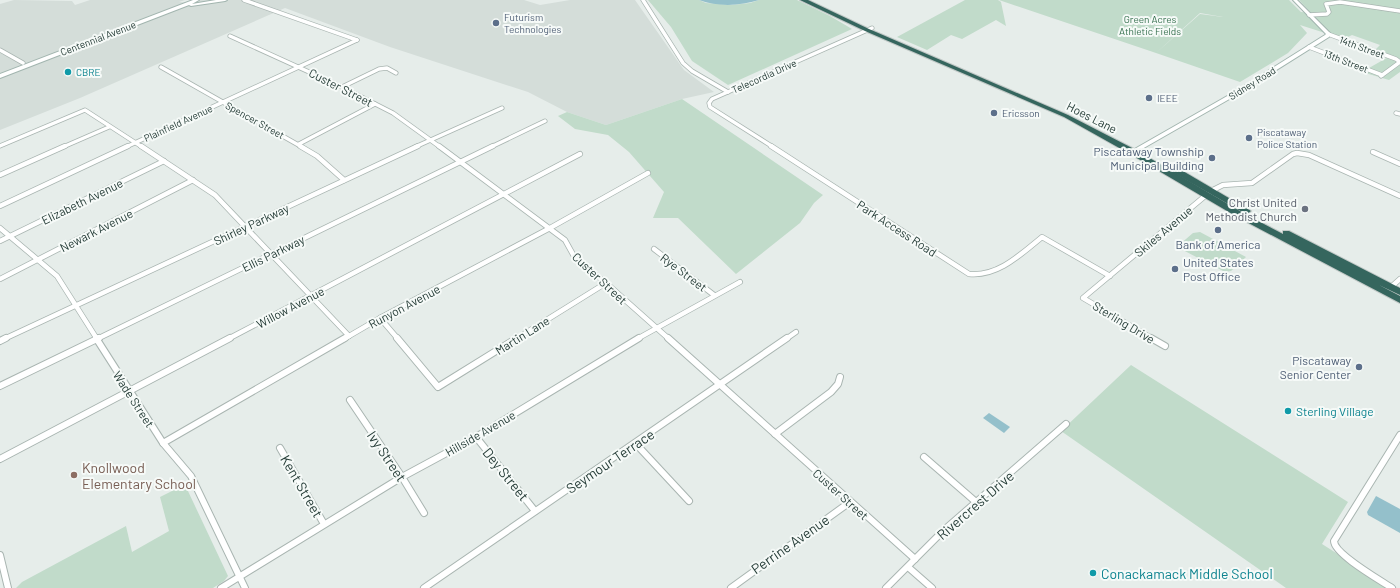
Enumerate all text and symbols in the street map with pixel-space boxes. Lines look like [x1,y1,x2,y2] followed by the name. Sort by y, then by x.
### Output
[504,11,562,35] place label: Futurism Technologies
[1119,13,1181,37] park label: Green Acres Athletic Fields
[58,18,138,58] street label: Centennial Avenue
[491,18,501,28] marker: Futurism Technologies
[1338,33,1387,61] street label: 14th Street
[1322,47,1370,75] street label: 13th Street
[730,56,798,96] street label: Telecordia Drive
[1226,64,1278,102] street label: Sidney Road
[307,65,375,109] street label: Custer Street
[76,66,101,78] place label: CBRE
[63,67,73,77] marker: CBRE
[1157,92,1178,104] place label: IEEE
[1144,93,1154,103] marker: IEEE
[1065,98,1119,136] street label: Hoes Lane
[223,99,287,141] street label: Spencer Street
[142,102,214,144] street label: Plainfield Avenue
[1002,107,1040,119] place label: Ericsson
[989,108,999,118] marker: Ericsson
[1257,126,1317,150] place label: Piscataway Police Station
[1244,133,1254,143] marker: Piscataway Police Station
[1093,144,1204,172] place label: Piscataway Township Municipal Building
[1207,153,1217,163] marker: Piscataway Township Municipal Building
[39,175,125,227] street label: Elizabeth Avenue
[1205,195,1297,223] place label: Christ United Methodist Church
[855,197,939,259] street label: Park Access Road
[211,200,291,248] street label: Shirley Parkway
[1131,203,1195,259] street label: Skiles Avenue
[1300,204,1310,214] marker: Christ United Methodist Church
[57,206,135,254] street label: Newark Avenue
[1213,225,1223,235] marker: Bank of America
[239,232,307,274] street label: Ellis Parkway
[1176,237,1260,251] place label: Bank of America
[570,249,630,307] street label: Custer Street
[658,250,710,294] street label: Rye Street
[1183,255,1254,283] place label: United States Post Office
[1170,264,1180,274] marker: United States Post Office
[366,281,442,331] street label: Runyon Avenue
[254,283,326,331] street label: Willow Avenue
[1090,298,1158,346] street label: Sterling Drive
[492,313,552,357] street label: Martin Lane
[1280,353,1352,381] place label: Piscataway Senior Center
[1354,362,1364,372] marker: Piscataway Senior Center
[111,368,157,430] street label: Wade Street
[1296,404,1374,418] place label: Sterling Village
[1283,406,1293,416] marker: Sterling Village
[442,407,518,459] street label: Hillside Avenue
[563,425,657,497] street label: Seymour Terrace
[364,427,410,485] street label: Ivy Street
[479,444,533,504] street label: Dey Street
[277,452,327,520] street label: Kent Street
[82,459,196,492] place label: Knollwood Elementary School
[810,466,872,522] street label: Custer Street
[933,467,1017,543] street label: Rivercrest Drive
[69,470,79,480] marker: Knollwood Elementary School
[748,511,832,577] street label: Perrine Avenue
[1101,565,1273,582] place label: Conackamack Middle School
[1088,568,1098,578] marker: Conackamack Middle School

